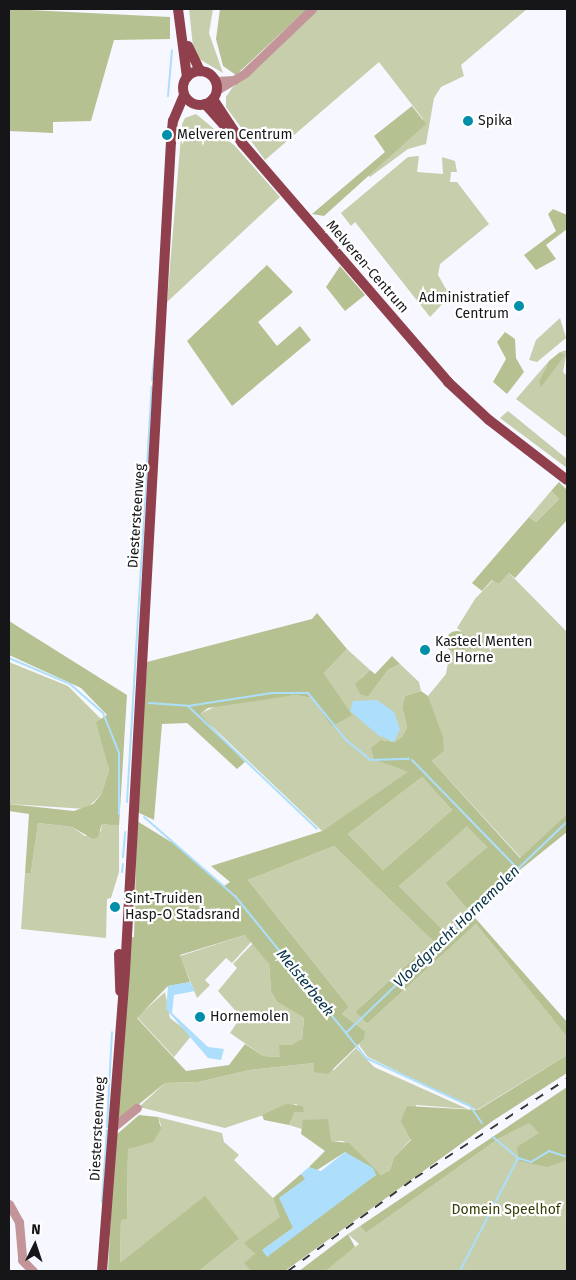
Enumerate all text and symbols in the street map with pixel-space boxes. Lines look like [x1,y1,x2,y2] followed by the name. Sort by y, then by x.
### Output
[478,113,512,129] place label: Spika
[462,115,474,127] marker: Spika
[177,127,292,143] place label: Melveren Centrum
[161,129,173,141] marker: Melveren Centrum
[322,217,412,317] street label: Melveren-Centrum
[419,290,509,322] place label: Administratief Centrum
[513,300,525,312] marker: Administratief Centrum
[125,463,149,569] street label: Diestersteenweg
[435,634,532,666] place label: Kasteel Menten de Horne
[419,644,431,656] marker: Kasteel Menten de Horne
[390,862,524,992] water label: Vloedgracht Hornemolen
[125,891,240,924] place label: Sint-Truiden Hasp-O Stadsrand
[109,901,121,913] marker: Sint-Truiden Hasp-O Stadsrand
[272,946,338,1020] water label: Melsterbeek
[210,1009,289,1025] place label: Hornemolen
[194,1011,206,1023] marker: Hornemolen
[87,1076,109,1182] street label: Diestersteenweg
[451,1202,561,1218] park label: Domein Speelhof
[10,1220,60,1270] north arrow
[31,1221,41,1238] text: N

